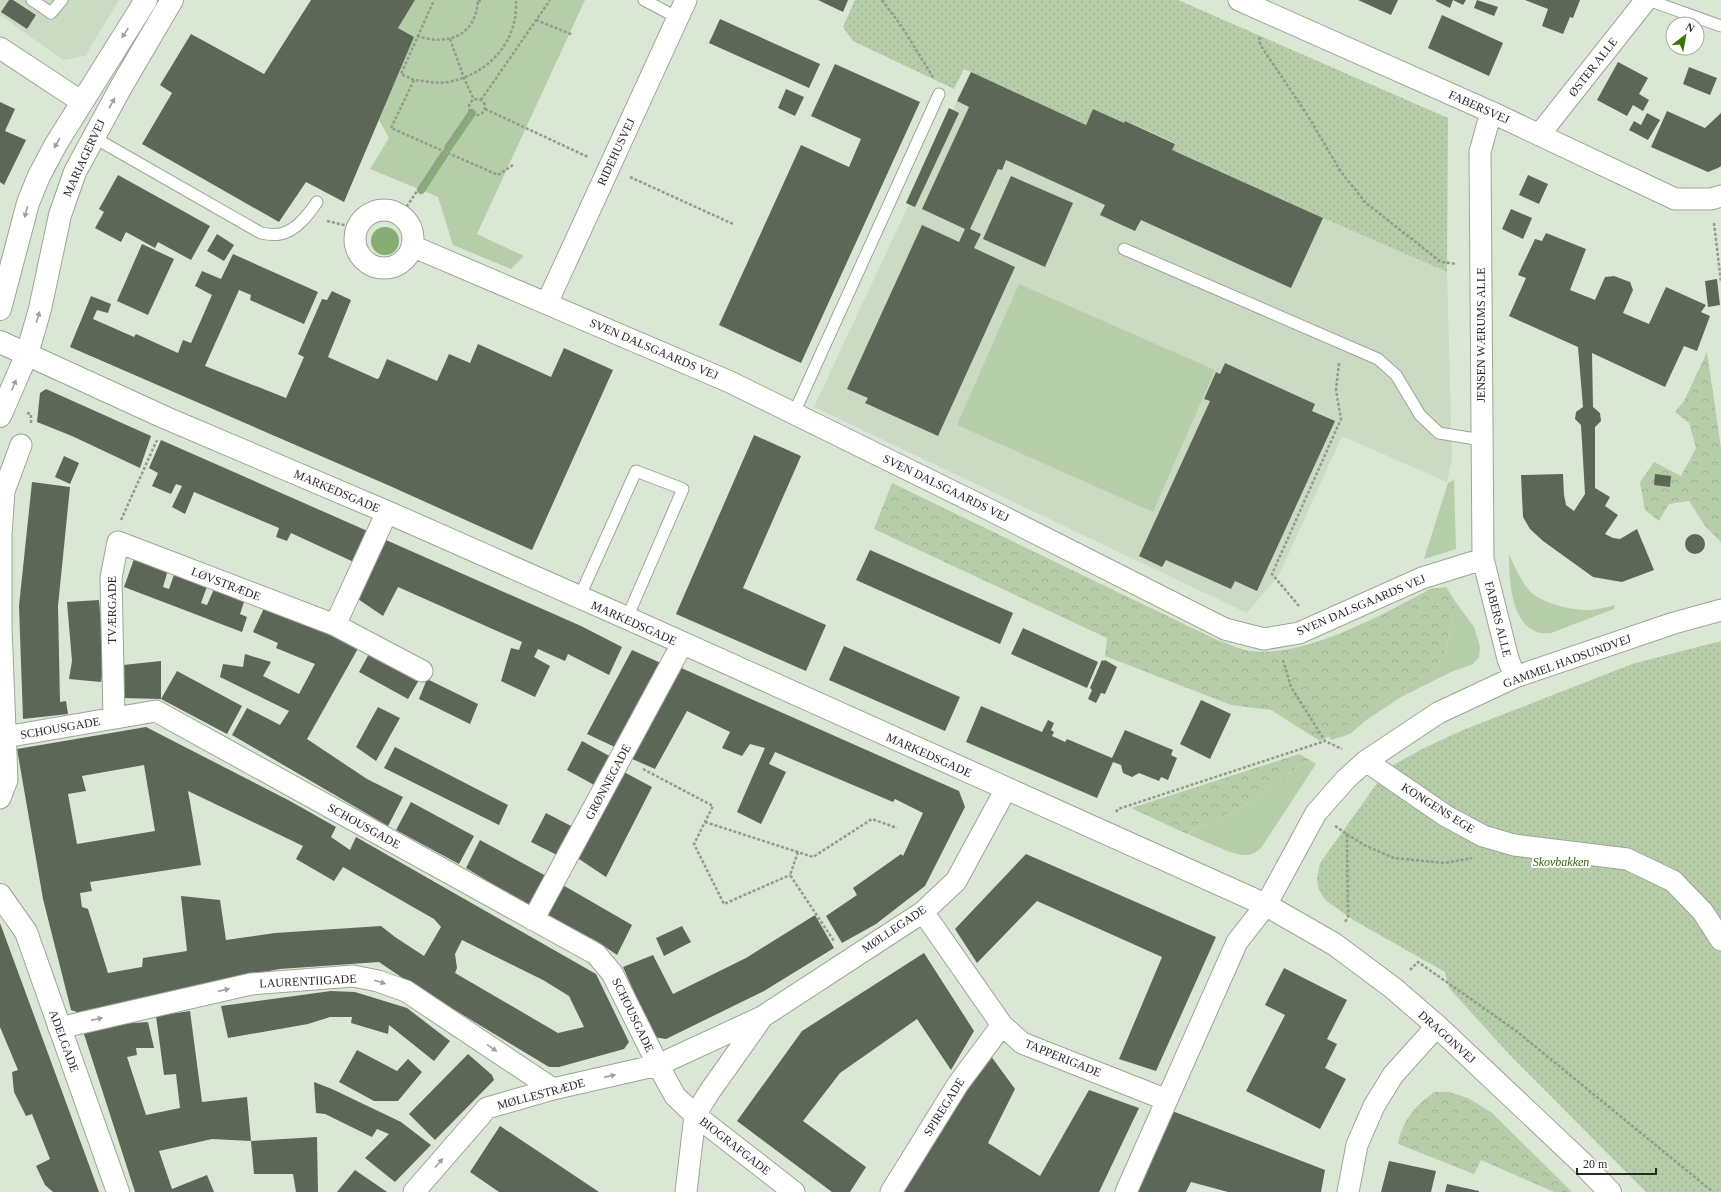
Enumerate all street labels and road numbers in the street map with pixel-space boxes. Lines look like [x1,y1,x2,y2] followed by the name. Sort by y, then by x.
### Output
[1566,35,1620,99] street label: ØSTER ALLE
[1446,87,1512,127] street label: FABERSVEJ
[594,116,638,188] street label: RIDEHUSVEJ
[60,117,108,199] street label: MARIAGERVEJ
[1474,267,1488,403] street label: JENSEN WÆRUMS ALLE
[588,316,721,383] street label: SVEN DALSGAARDS VEJ
[881,451,1012,525] street label: SVEN DALSGAARDS VEJ
[292,467,382,515] street label: MARKEDSGADE
[189,564,263,604] street label: LØVSTRÆDE
[1295,571,1428,638] street label: SVEN DALSGAARDS VEJ
[105,576,119,644] street label: TVÆRGADE
[1482,580,1514,658] street label: FABERS ALLE
[589,598,679,648] street label: MARKEDSGADE
[1501,631,1633,691] street label: GAMMEL HADSUNDVEJ
[19,714,101,742] street label: SCHOUSGADE
[884,730,974,780] street label: MARKEDSGADE
[582,742,634,822] street label: GRØNNEGADE
[1399,780,1477,836] street label: KONGENS EGE
[325,800,403,852] street label: SCHOUSGADE
[859,902,929,956] street label: MØLLEGADE
[259,971,357,991] street label: LAURENTIIGADE
[609,976,657,1054] street label: SCHOUSGADE
[46,1008,82,1074] street label: ADELGADE
[1416,1008,1479,1067] street label: DRAGONVEJ
[1023,1036,1103,1080] street label: TAPPERIGADE
[921,1075,967,1139] street label: SPIREGADE
[496,1076,586,1112] street label: MØLLESTRÆDE
[697,1114,773,1178] street label: BIOGRAFGADE

